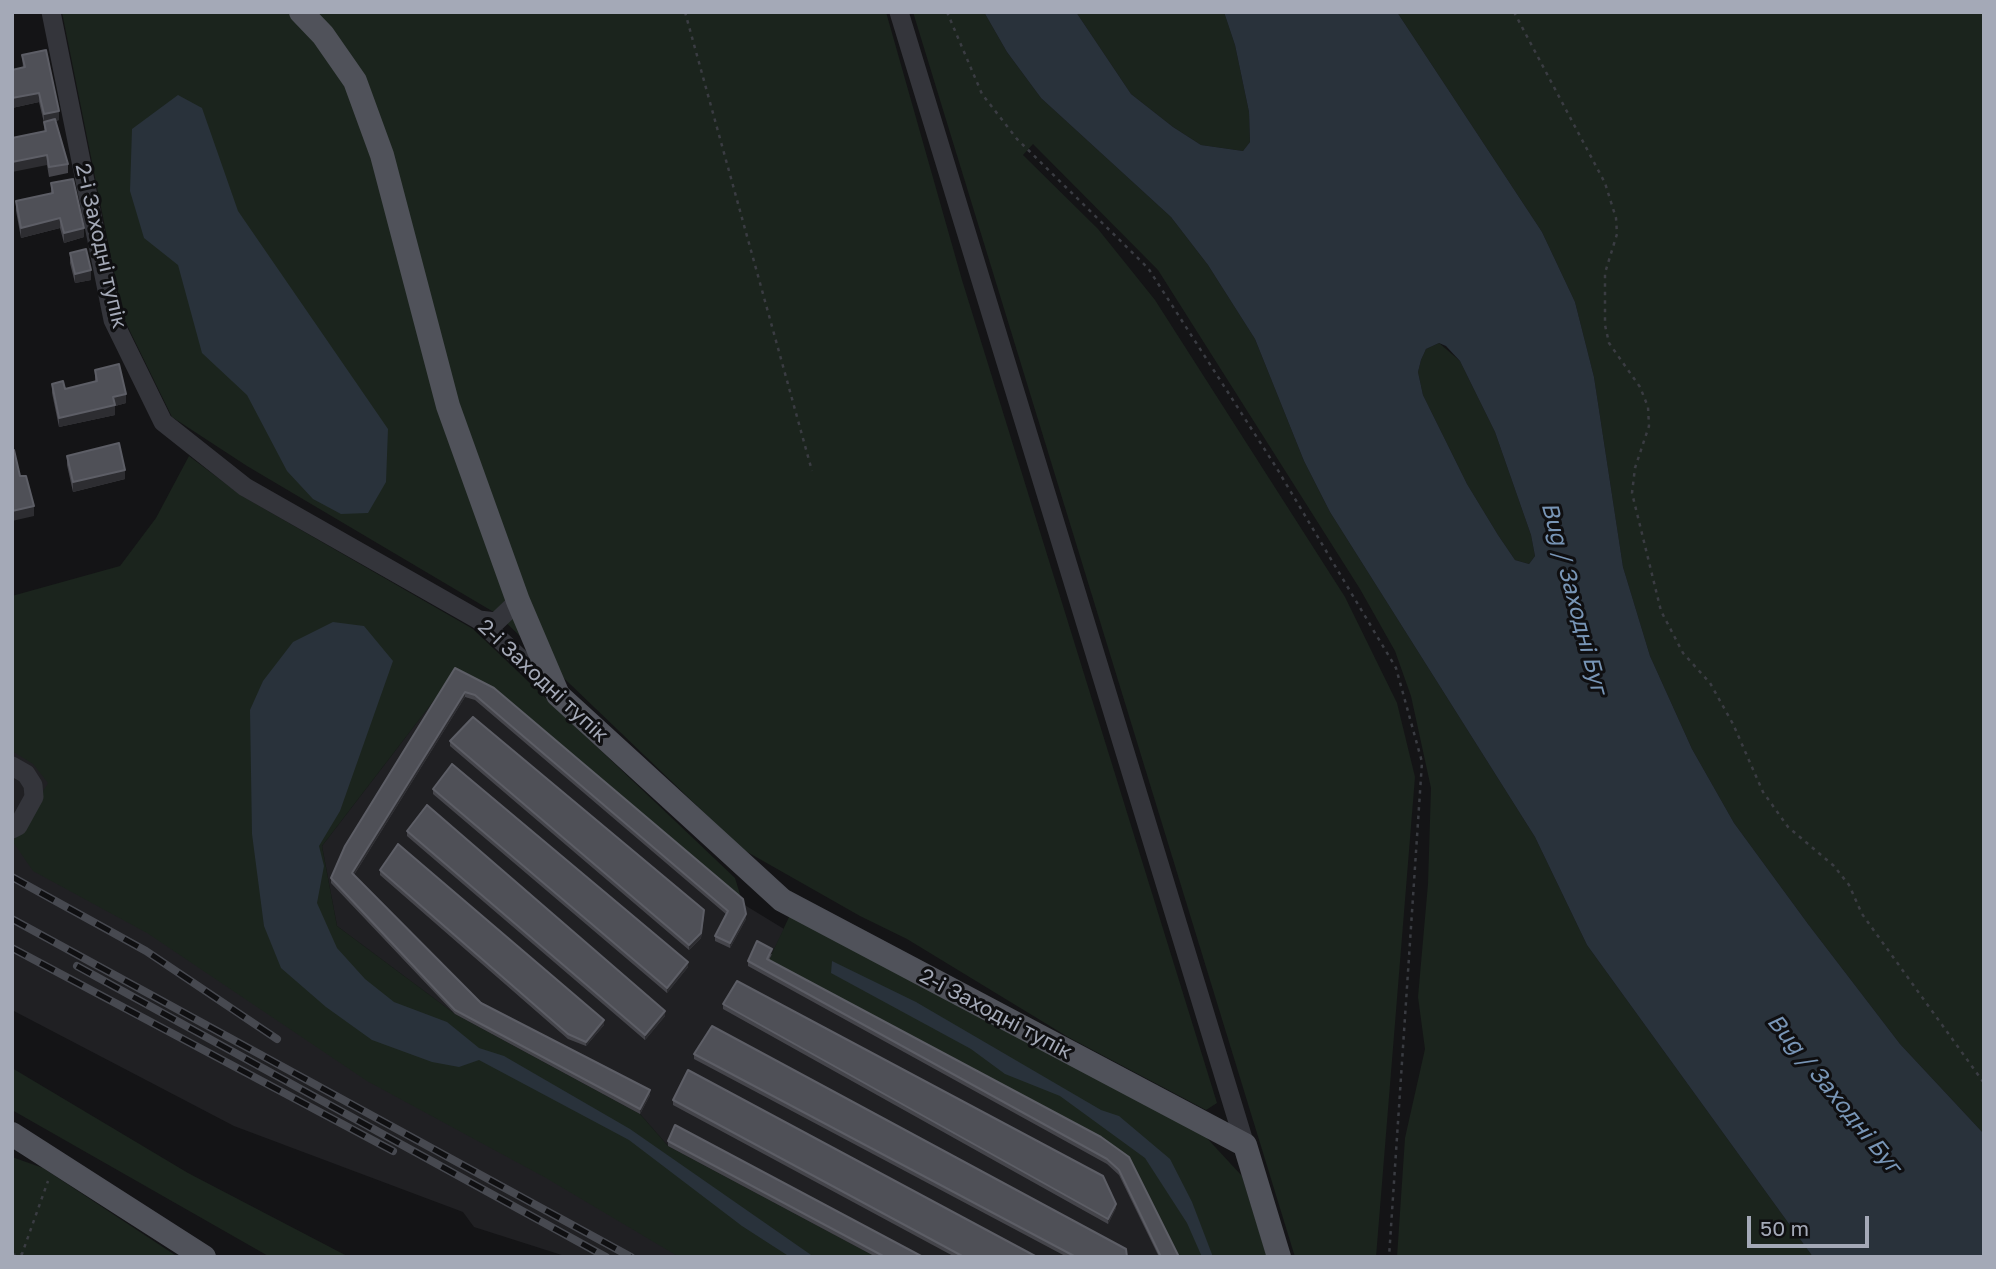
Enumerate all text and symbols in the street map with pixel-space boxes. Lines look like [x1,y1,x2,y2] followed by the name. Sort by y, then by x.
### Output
[70,161,132,331] street label: 2-і Заходні тупік
[1535,499,1613,697] water label: Bug / Заходні Буг
[473,614,613,748] street label: 2-і Заходні тупік
[915,963,1077,1065] street label: 2-і Заходні тупік
[1761,1009,1907,1179] water label: Bug / Заходні Буг
[1751,1202,1874,1246] scale bar
[1760,1215,1809,1241] text: 50 m

